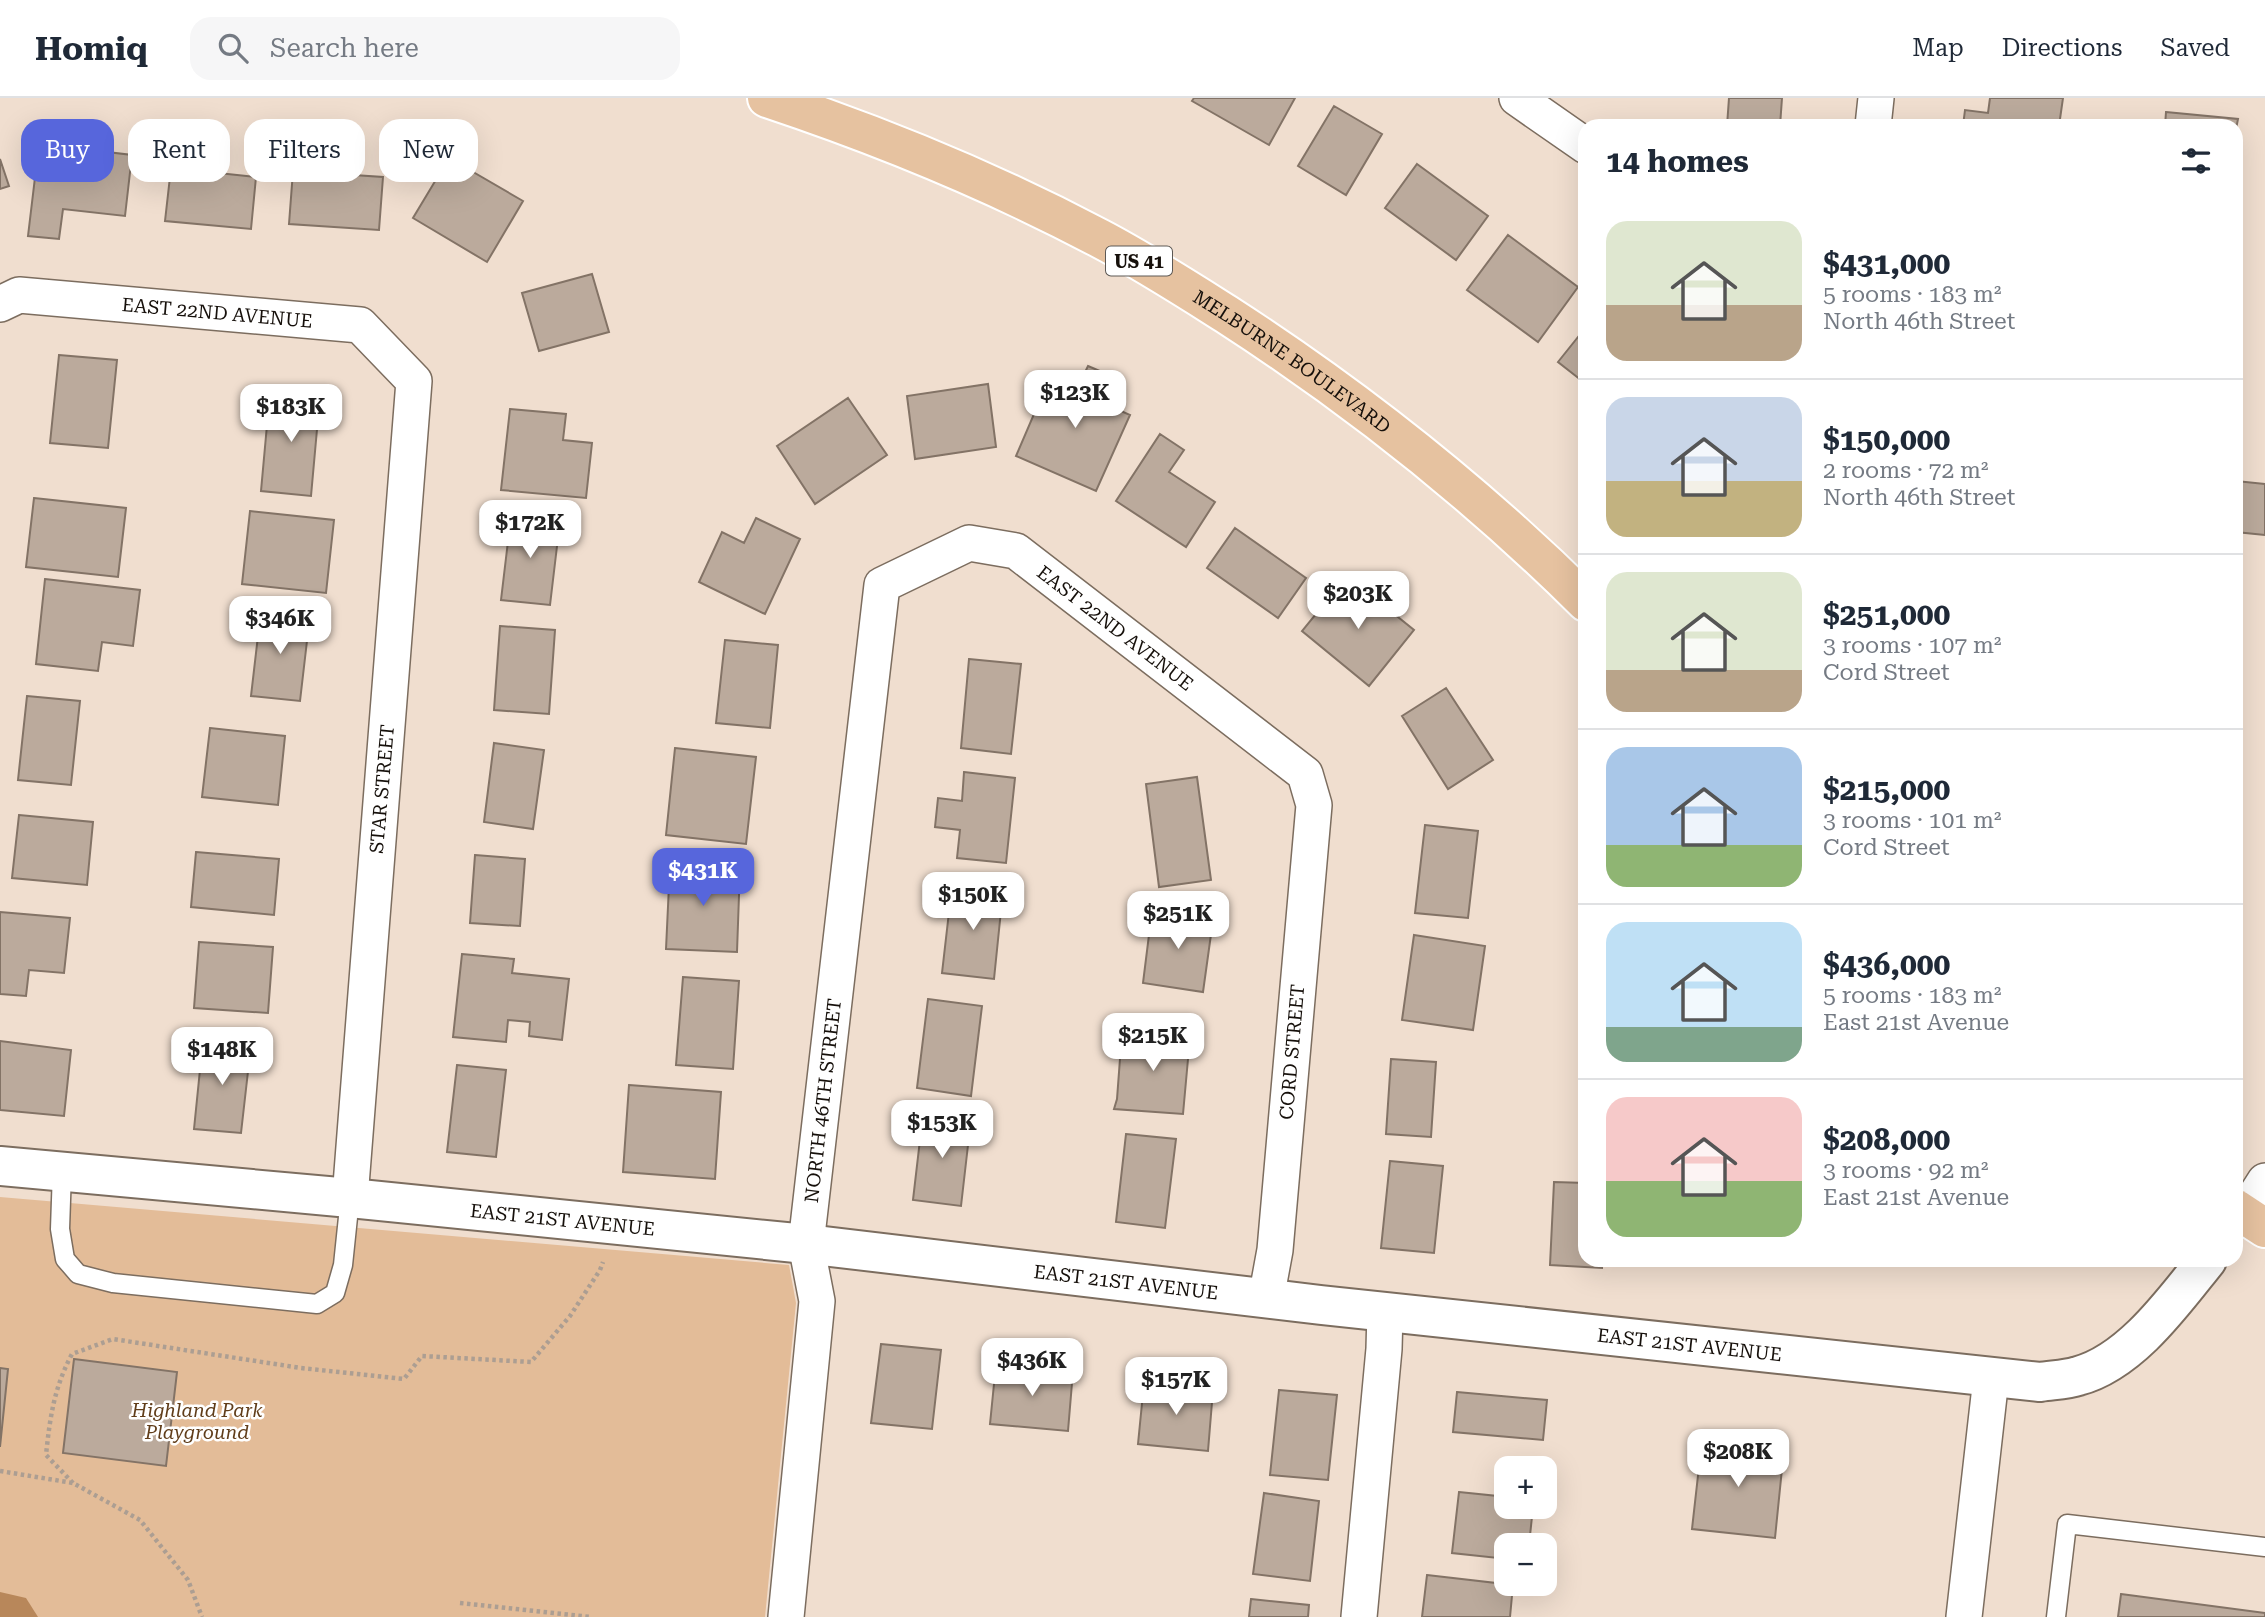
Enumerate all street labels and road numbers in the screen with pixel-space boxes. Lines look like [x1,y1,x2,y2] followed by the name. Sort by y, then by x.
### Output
[1106,246,1172,276] road number: US 41
[1189,285,1395,438] street label: MELBURNE BOULEVARD
[121,293,313,332] street label: EAST 22ND AVENUE
[1033,560,1198,695] street label: EAST 22ND AVENUE
[365,724,399,854] street label: STAR STREET
[1275,983,1309,1121] street label: CORD STREET
[799,997,846,1204] street label: NORTH 46TH STREET
[469,1199,656,1240] street label: EAST 21ST AVENUE
[1032,1260,1220,1304] street label: EAST 21ST AVENUE
[1596,1323,1783,1366] street label: EAST 21ST AVENUE

